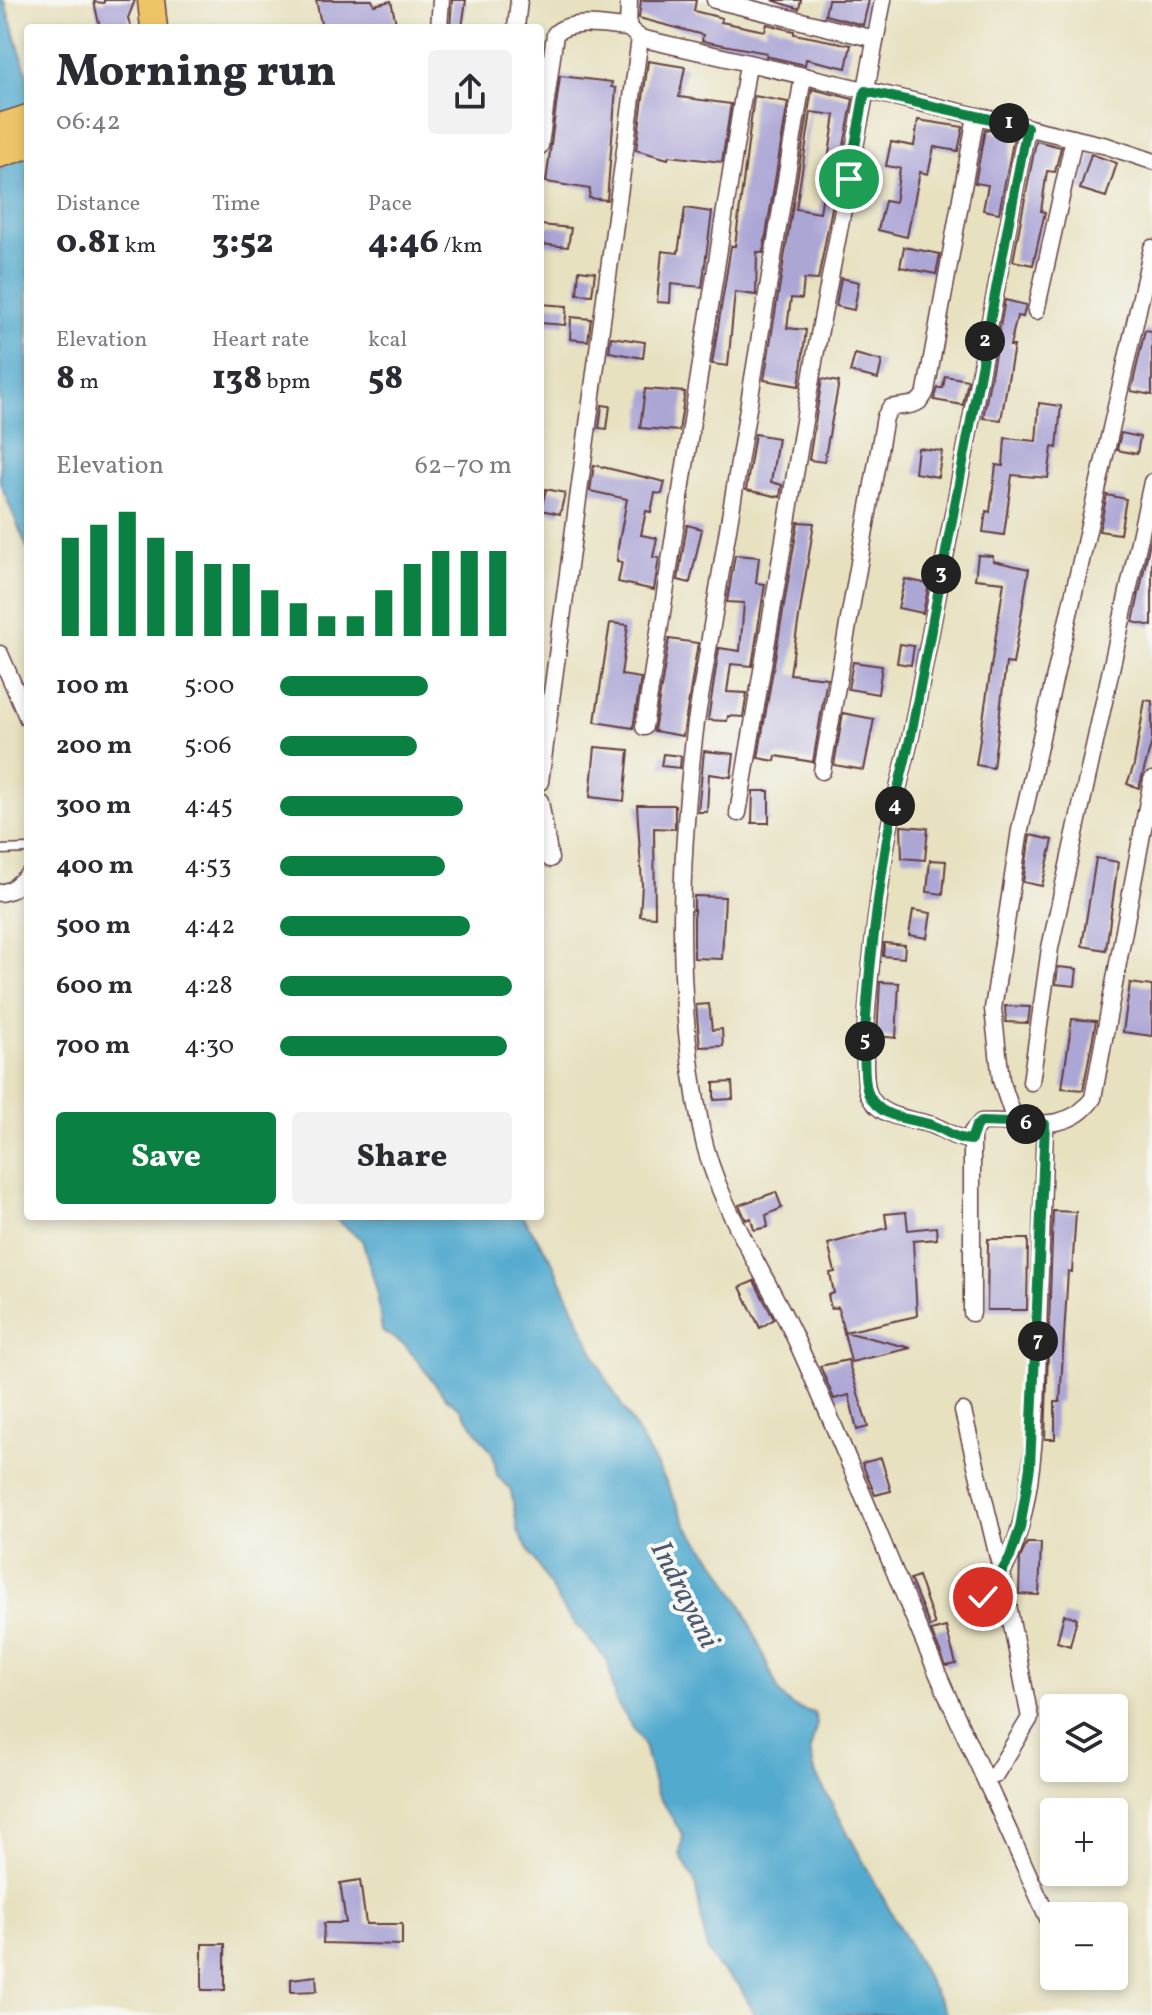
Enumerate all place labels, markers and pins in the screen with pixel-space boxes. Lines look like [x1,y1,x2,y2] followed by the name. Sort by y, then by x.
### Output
[989,103,1029,143] pin: 1
[815,145,883,213] pin
[965,321,1005,361] pin: 2
[921,554,961,594] pin: 3
[875,786,915,826] pin: 4
[845,1021,885,1061] pin: 5
[1006,1104,1046,1144] pin: 6
[1018,1321,1058,1361] pin: 7
[949,1563,1017,1631] pin

